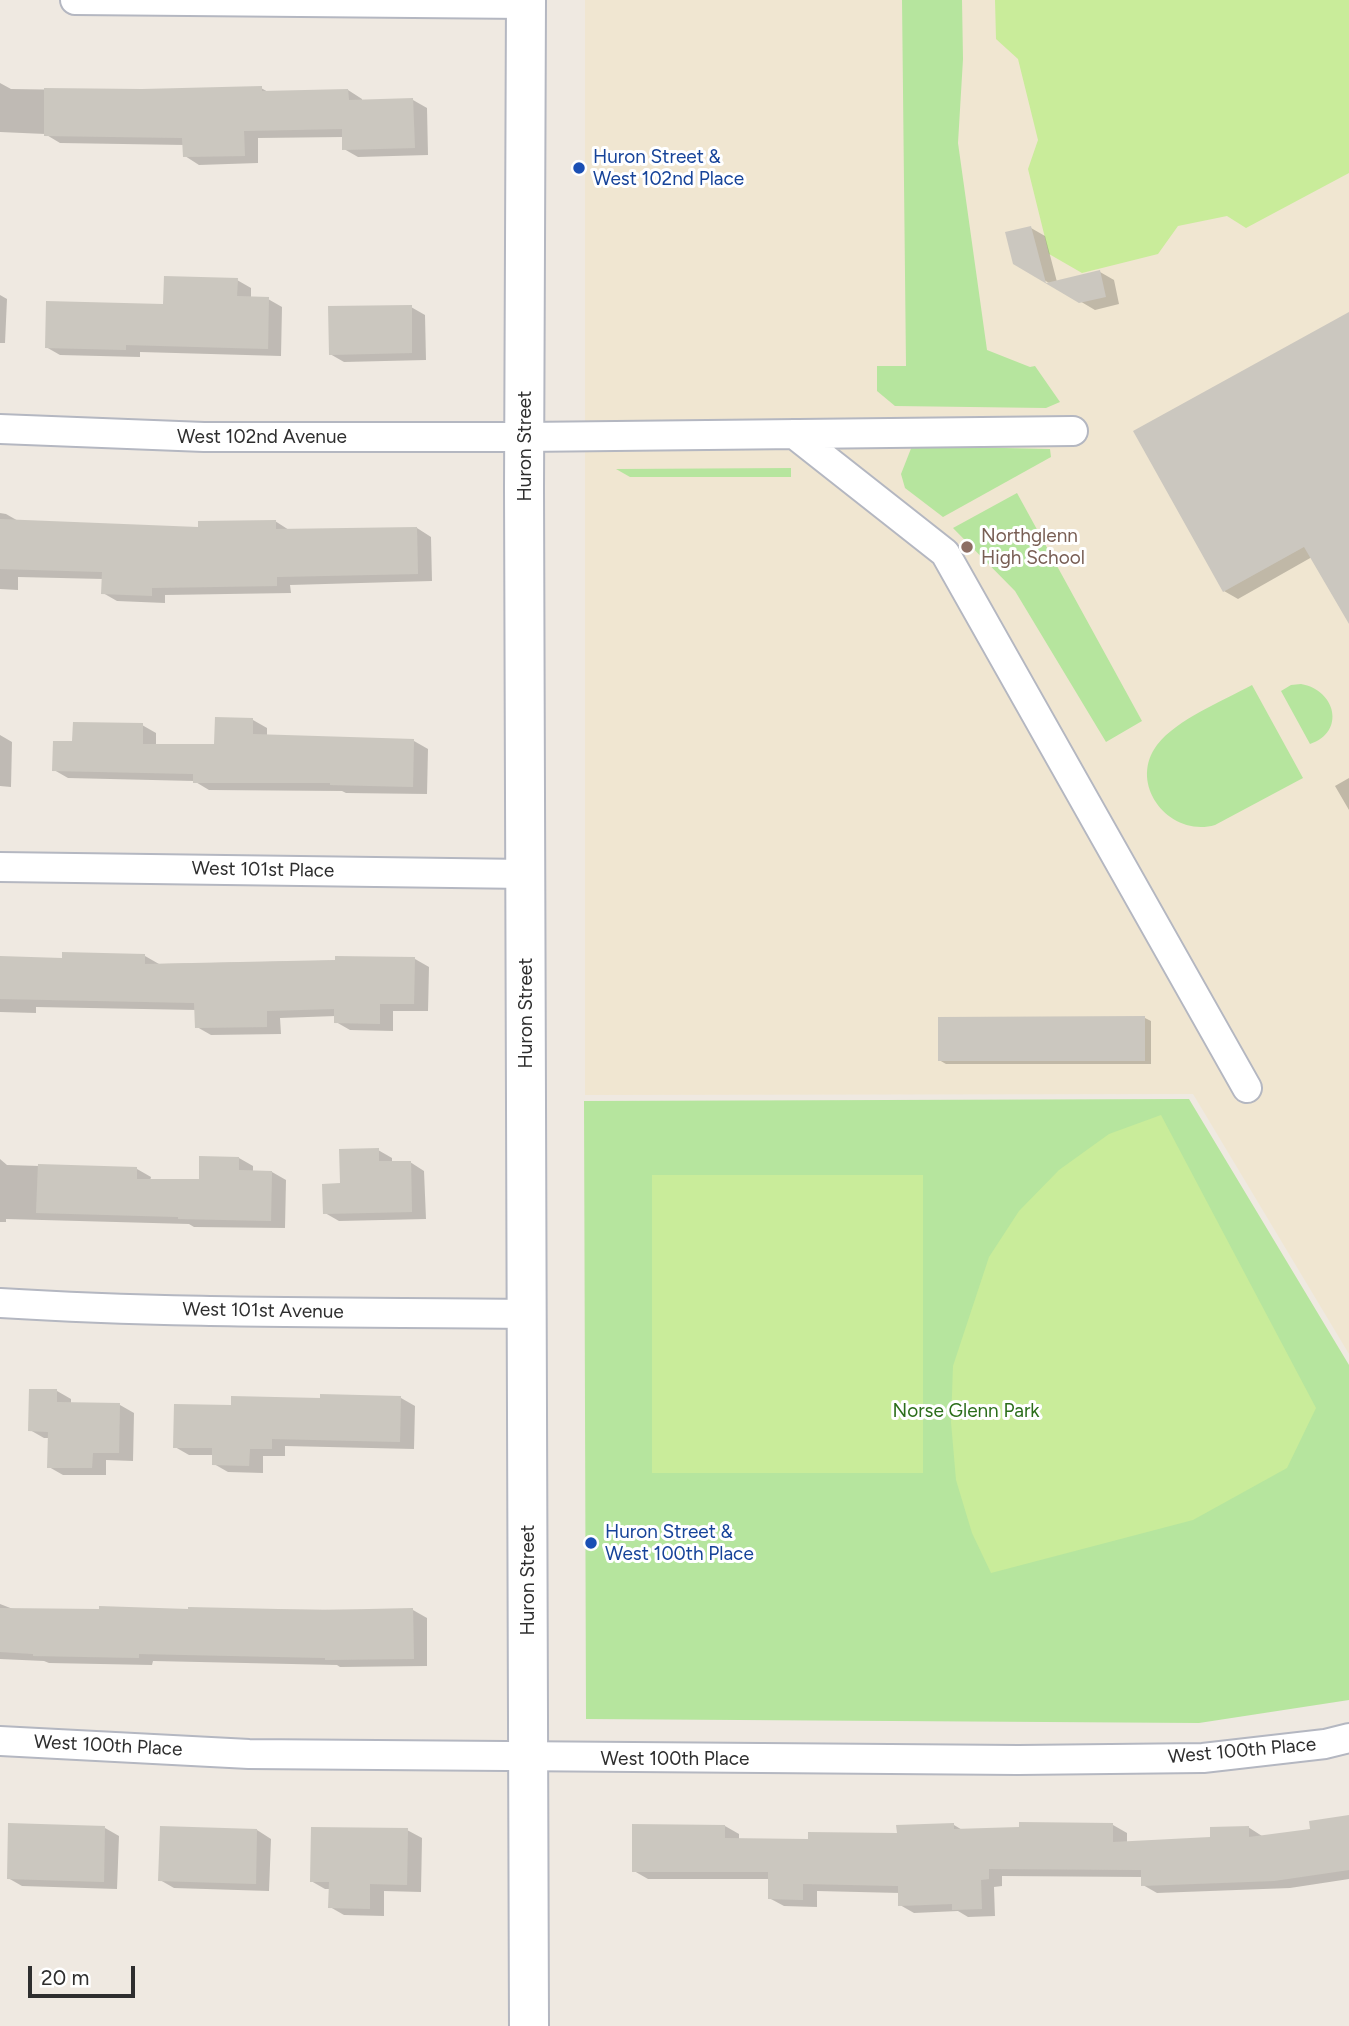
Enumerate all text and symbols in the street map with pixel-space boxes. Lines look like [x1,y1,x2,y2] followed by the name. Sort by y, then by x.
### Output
[593,146,744,190] place label: Huron Street & West 102nd Place
[571,160,587,176] marker: Huron Street & West 102nd Place
[514,391,536,501] street label: Huron Street
[177,426,347,448] street label: West 102nd Avenue
[981,525,1085,569] place label: Northglenn High School
[959,539,975,555] marker: Northglenn High School
[191,857,335,883] street label: West 101st Place
[515,958,537,1068] street label: Huron Street
[182,1298,344,1324] street label: West 101st Avenue
[892,1400,1040,1422] park label: Norse Glenn Park
[605,1521,754,1565] place label: Huron Street & West 100th Place
[517,1525,539,1635] street label: Huron Street
[583,1535,599,1551] marker: Huron Street & West 100th Place
[33,1731,183,1761] street label: West 100th Place
[1167,1733,1317,1769] street label: West 100th Place
[601,1748,749,1770] street label: West 100th Place
[32,1952,138,1996] scale bar
[41,1965,89,1990] text: 20 m

